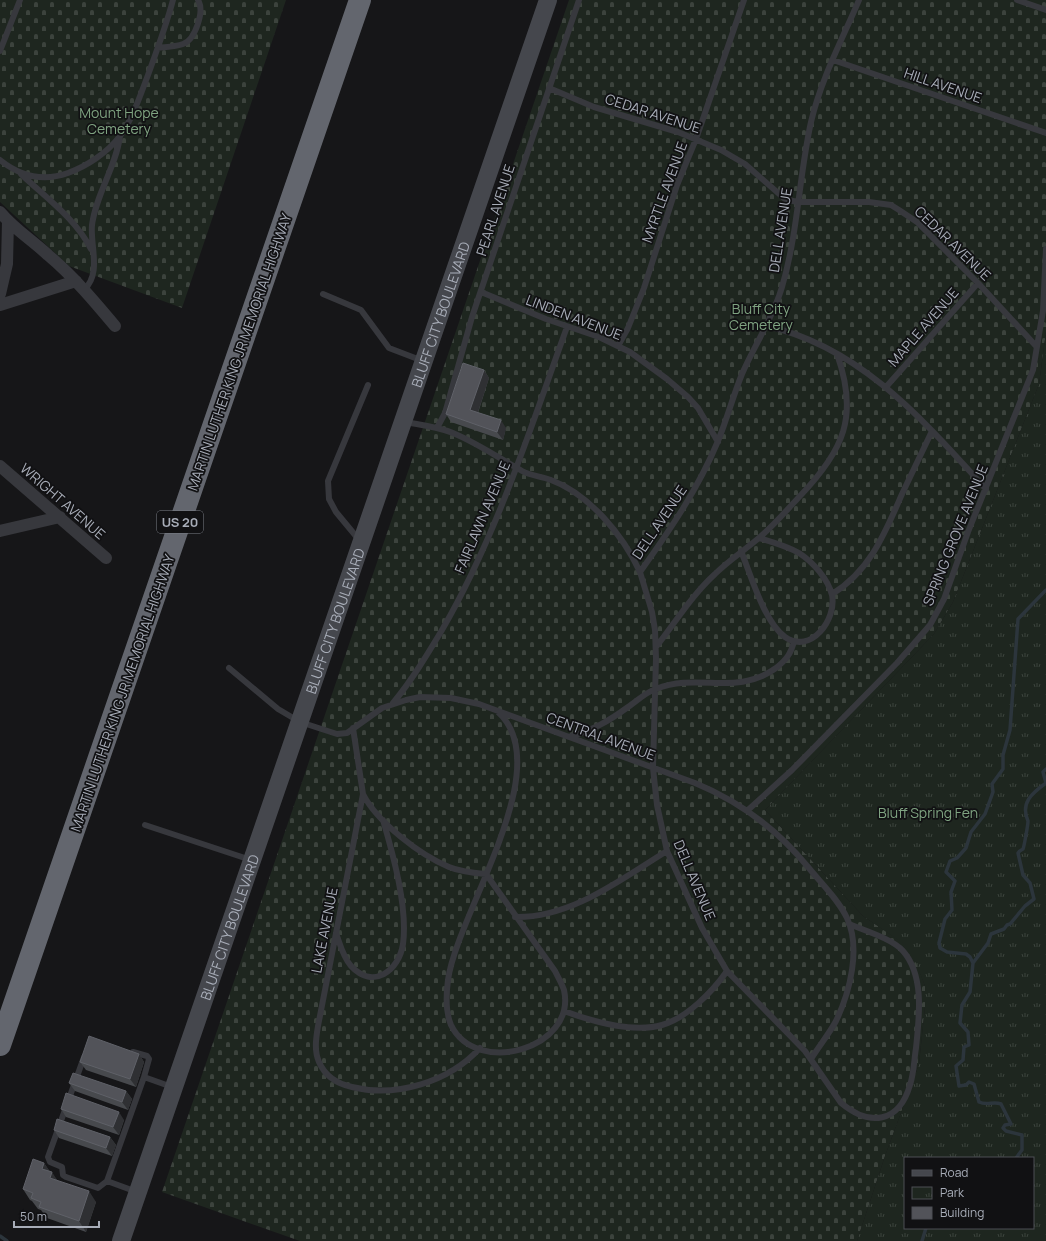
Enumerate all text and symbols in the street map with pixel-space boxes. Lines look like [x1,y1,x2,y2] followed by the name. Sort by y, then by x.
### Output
[902,63,984,107] street label: HILL AVENUE
[603,89,703,137] street label: CEDAR AVENUE
[79,103,159,138] park label: Mount Hope Cemetery
[637,139,691,245] street label: MYRTLE AVENUE
[471,162,519,258] street label: PEARL AVENUE
[764,186,796,274] street label: DELL AVENUE
[911,202,995,284] street label: CEDAR AVENUE
[182,211,296,493] street label: MARTIN LUTHER KING JR MEMORIAL HIGHWAY
[406,239,474,390] street label: BLUFF CITY BOULEVARD
[883,283,963,370] street label: MAPLE AVENUE
[523,290,625,344] street label: LINDEN AVENUE
[729,299,794,334] park label: Bluff City Cemetery
[450,458,514,576] street label: FAIRLAWN AVENUE
[16,459,110,543] street label: WRIGHT AVENUE
[918,462,992,608] street label: SPRING GROVE AVENUE
[627,481,691,563] street label: DELL AVENUE
[157,511,203,533] road number: US 20
[301,545,368,696] street label: BLUFF CITY BOULEVARD
[65,552,179,834] street label: MARTIN LUTHER KING JR MEMORIAL HIGHWAY
[544,707,658,765] street label: CENTRAL AVENUE
[878,803,978,822] park label: Bluff Spring Fen
[670,837,720,923] street label: DELL AVENUE
[195,852,263,1002] street label: BLUFF CITY BOULEVARD
[306,886,342,974] street label: LAKE AVENUE
[904,1157,1034,1229] legend
[940,1164,968,1181] text: Road
[940,1184,965,1201] text: Park
[14,1203,99,1229] scale bar
[940,1204,984,1221] text: Building
[20,1208,47,1225] text: 50 m

